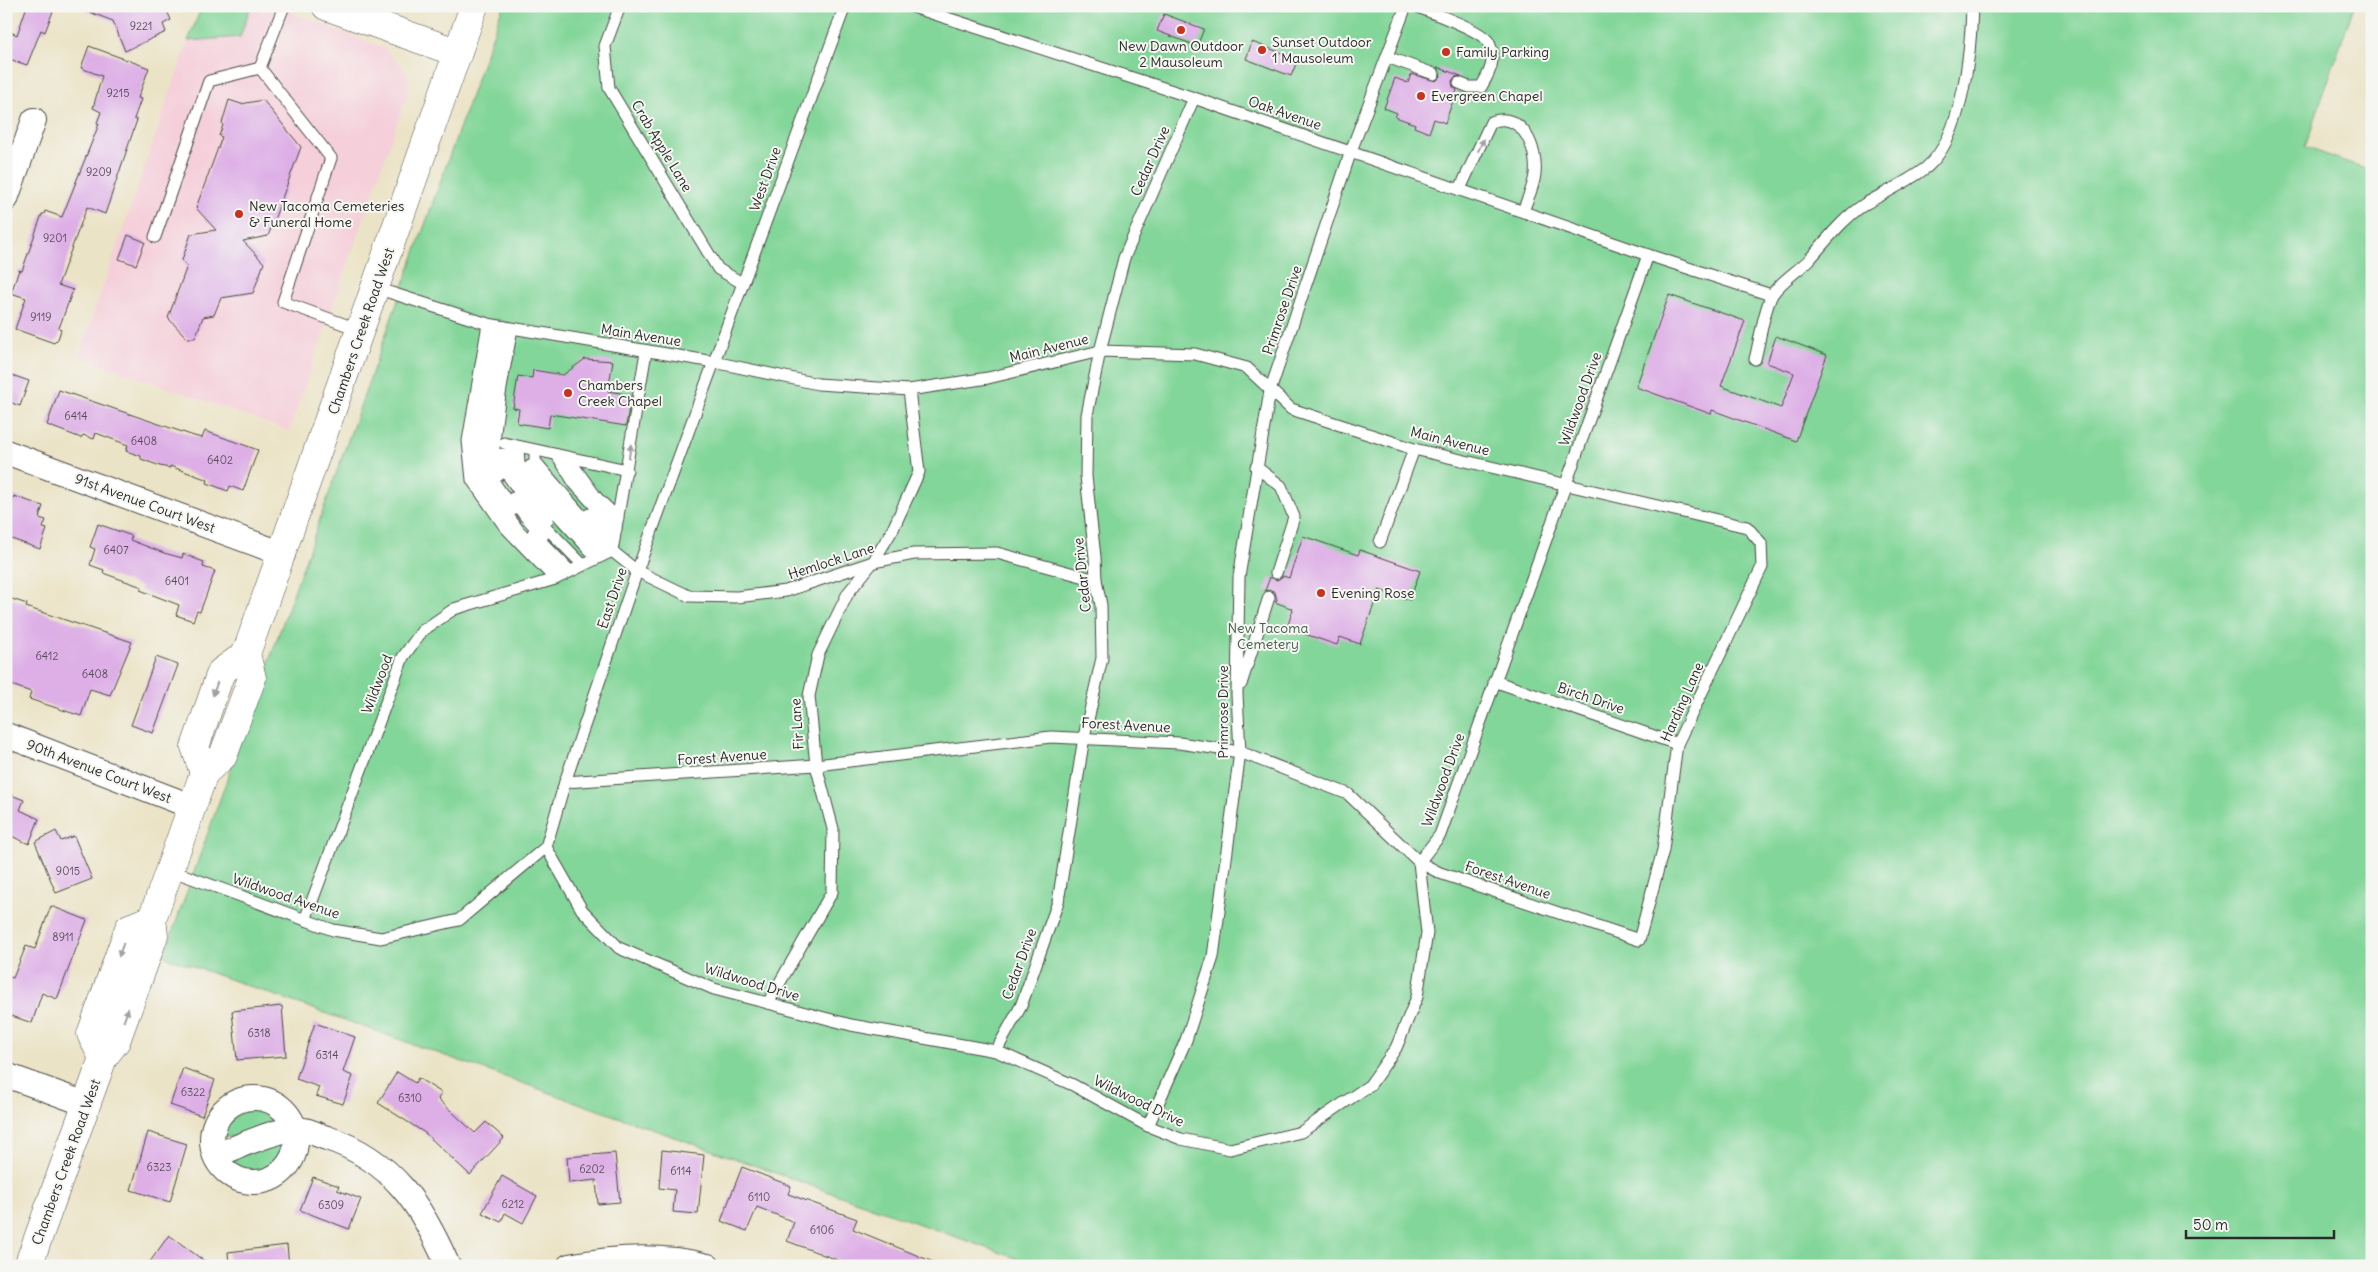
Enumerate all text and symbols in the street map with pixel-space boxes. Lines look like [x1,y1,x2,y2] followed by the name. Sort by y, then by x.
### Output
[130,19,152,33] house number: 9221
[1175,24,1187,36] marker: New Dawn Outdoor 2 Mausoleum
[1272,33,1372,67] place label: Sunset Outdoor 1 Mausoleum
[1118,37,1244,71] place label: New Dawn Outdoor 2 Mausoleum
[1456,43,1549,61] place label: Family Parking
[1256,44,1268,56] marker: Sunset Outdoor 1 Mausoleum
[1440,46,1452,58] marker: Family Parking
[106,86,130,100] house number: 9215
[1431,87,1543,105] place label: Evergreen Chapel
[1415,90,1427,102] marker: Evergreen Chapel
[1246,92,1324,134] street label: Oak Avenue
[628,97,696,195] street label: Crab Apple Lane
[1127,123,1173,199] street label: Cedar Drive
[1477,138,1485,152] one-way arrow
[745,144,785,214] street label: West Drive
[86,165,112,179] house number: 9209
[249,197,404,231] place label: New Tacoma Cemeteries & Funeral Home
[233,208,245,220] marker: New Tacoma Cemeteries & Funeral Home
[43,231,67,245] house number: 9201
[324,245,398,417] street label: Chambers Creek Road West
[1258,263,1306,357] street label: Primrose Drive
[30,310,52,324] house number: 9119
[600,320,682,350] street label: Main Avenue
[1008,329,1090,367] street label: Main Avenue
[1555,350,1605,448] street label: Wildwood Drive
[578,376,662,410] place label: Chambers Creek Chapel
[562,387,574,399] marker: Chambers Creek Chapel
[64,409,88,423] house number: 6414
[1409,422,1491,460] street label: Main Avenue
[131,434,157,448] house number: 6408
[626,443,634,459] one-way arrow
[207,453,233,467] house number: 6402
[72,469,218,537] street label: 91st Avenue Court West
[1069,537,1095,613] street label: Cedar Drive
[786,539,876,583] street label: Hemlock Lane
[103,543,129,557] house number: 6407
[593,565,631,631] street label: East Drive
[165,574,189,588] house number: 6401
[1331,584,1414,602] place label: Evening Rose
[1315,587,1327,599] marker: Evening Rose
[1228,619,1308,653] park label: New Tacoma Cemetery
[36,649,59,663] house number: 6412
[357,652,397,716] street label: Wildwood
[1656,659,1708,745] street label: Harding Lane
[1214,665,1232,759] street label: Primrose Drive
[82,667,108,681] house number: 6408
[1555,678,1627,718] street label: Birch Drive
[211,682,219,697] one-way arrow
[786,698,808,750] street label: Fir Lane
[1081,714,1171,736] street label: Forest Avenue
[1418,731,1468,829] street label: Wildwood Drive
[24,735,174,807] street label: 90th Avenue Court West
[677,745,767,769] street label: Forest Avenue
[1463,857,1553,903] street label: Forest Avenue
[56,864,80,878] house number: 9015
[230,869,342,923] street label: Wildwood Avenue
[998,926,1040,1002] street label: Cedar Drive
[52,930,74,944] house number: 8911
[117,943,124,958] one-way arrow
[702,959,802,1005] street label: Wildwood Drive
[122,1007,130,1022] one-way arrow
[247,1026,271,1040] house number: 6318
[315,1048,339,1062] house number: 6314
[1091,1071,1187,1131] street label: Wildwood Drive
[28,1076,105,1247] street label: Chambers Creek Road West
[181,1085,205,1099] house number: 6322
[398,1091,422,1105] house number: 6310
[147,1160,171,1174] house number: 6323
[579,1162,605,1176] house number: 6202
[670,1164,692,1178] house number: 6114
[748,1190,770,1204] house number: 6110
[502,1197,524,1211] house number: 6212
[318,1198,344,1212] house number: 6309
[2186,1207,2333,1239] scale bar
[2193,1215,2228,1234] text: 50 m
[810,1223,834,1237] house number: 6106

